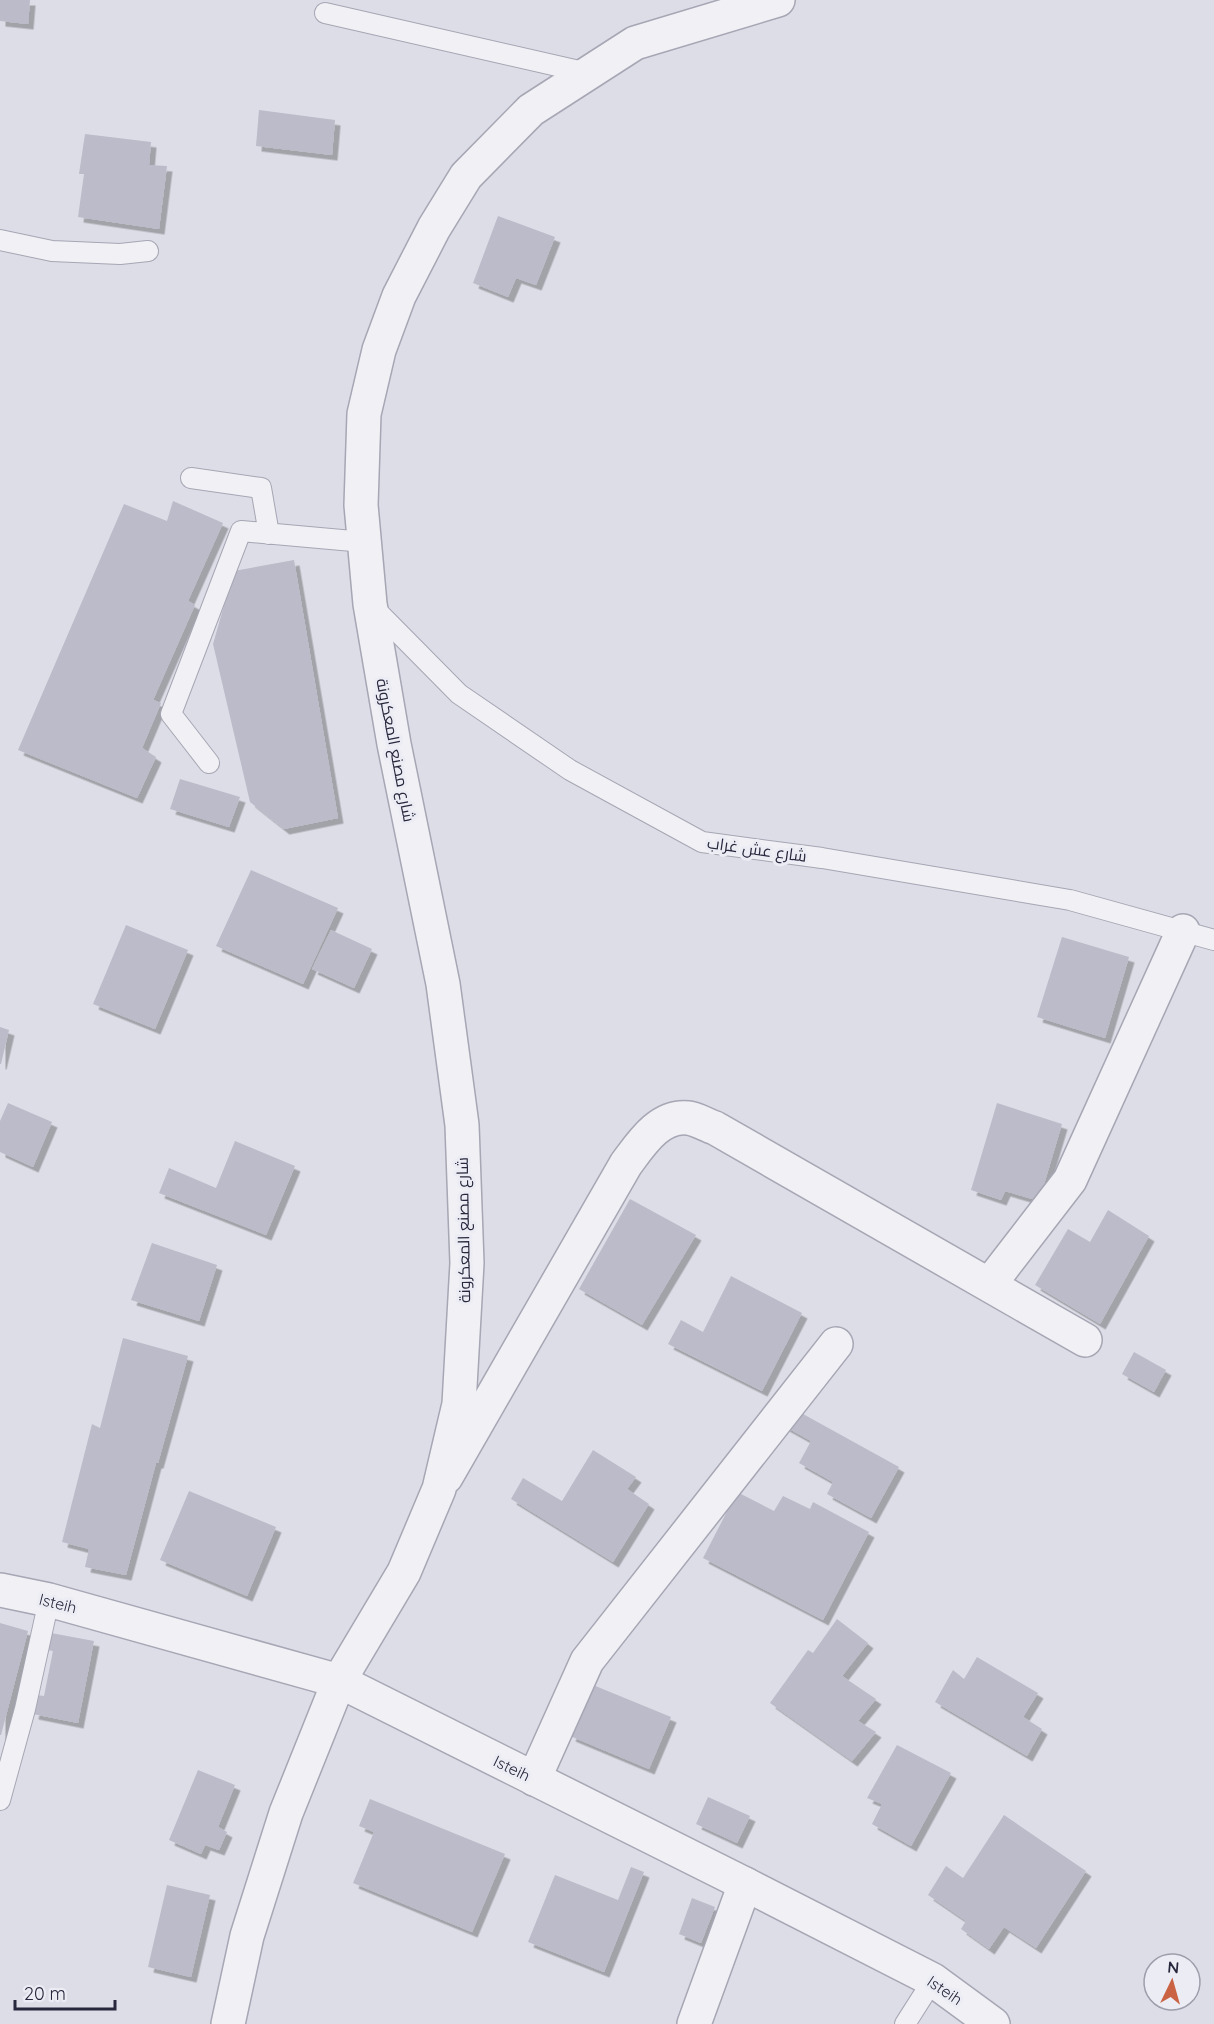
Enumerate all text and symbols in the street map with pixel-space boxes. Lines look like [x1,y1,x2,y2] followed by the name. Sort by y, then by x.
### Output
[370,677,420,824] street label: شارع مصنع المعكرونة
[706,832,808,868] street label: شارع عش غراب
[452,1157,476,1303] street label: شارع مصنع المعكرونة
[37,1589,79,1617] street label: Isteih
[490,1751,534,1785] street label: Isteih
[1142,1952,1202,2012] north arrow
[1167,1957,1180,1978] text: N
[923,1971,967,2009] street label: Isteih
[15,1973,116,2011] scale bar
[24,1982,66,2005] text: 20 m

